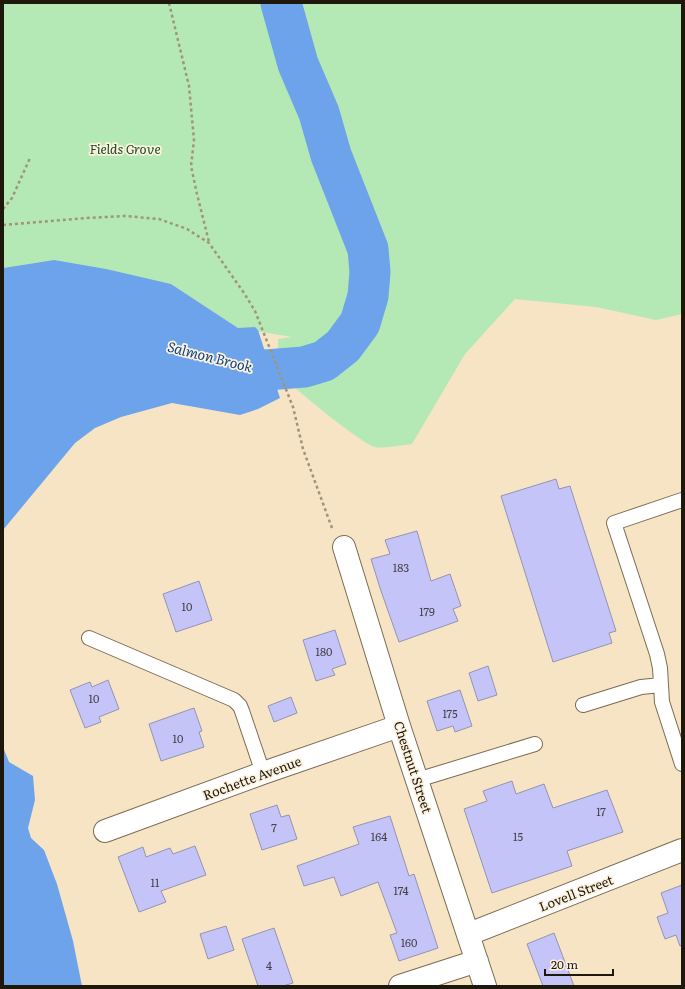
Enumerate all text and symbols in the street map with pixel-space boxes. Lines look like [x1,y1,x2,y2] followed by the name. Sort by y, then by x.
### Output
[89,139,161,158] park label: Fields Grove
[166,336,255,376] water label: Salmon Brook
[393,559,409,575] house number: 183
[182,598,192,614] house number: 10
[419,603,435,619] house number: 179
[316,643,332,659] house number: 180
[89,690,99,706] house number: 10
[442,705,458,721] house number: 175
[390,718,438,816] street label: Chestnut Street
[173,730,183,746] house number: 10
[200,751,304,804] street label: Rochette Avenue
[596,803,606,819] house number: 17
[271,819,277,835] house number: 7
[371,828,387,844] house number: 164
[513,828,523,844] house number: 15
[536,869,616,915] street label: Lovell Street
[151,874,160,890] house number: 11
[393,882,409,898] house number: 174
[401,934,417,950] house number: 160
[545,951,613,977] scale bar
[551,955,578,973] text: 20 m
[266,957,272,973] house number: 4

